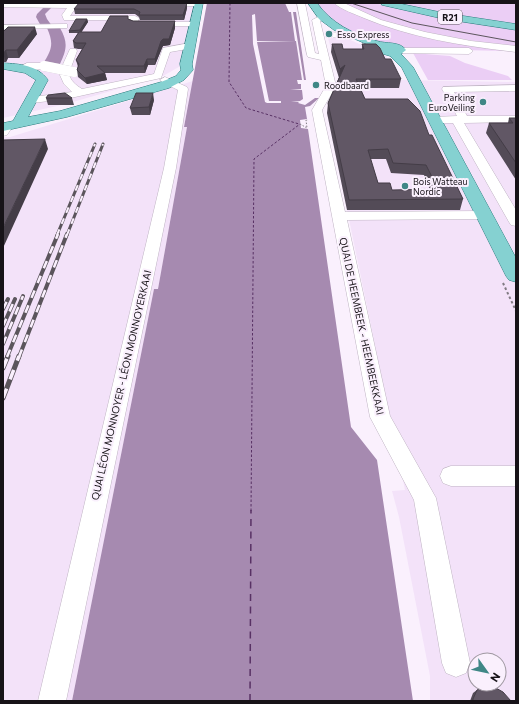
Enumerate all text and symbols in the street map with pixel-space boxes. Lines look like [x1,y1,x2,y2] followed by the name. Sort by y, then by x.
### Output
[438,10,462,24] road number: R21
[324,29,334,39] marker: Esso Express
[337,29,389,40] place label: Esso Express
[311,80,321,90] marker: Roodbaard
[324,80,369,91] place label: Roodbaard
[429,92,475,113] place label: Parking EuroVeiling
[478,97,488,107] marker: Parking EuroVeiling
[413,176,468,197] place label: Bois Watteau Nordic
[400,181,410,191] marker: Bois Watteau Nordic
[337,236,387,416] street label: QUAI DE HEEMBEEK - HEEMBEEKKAAI
[89,269,153,501] street label: QUAI LÉON MONNOYER - LÉON MONNOYERKAAI
[467,652,507,692] north arrow
[488,671,504,685] text: N

